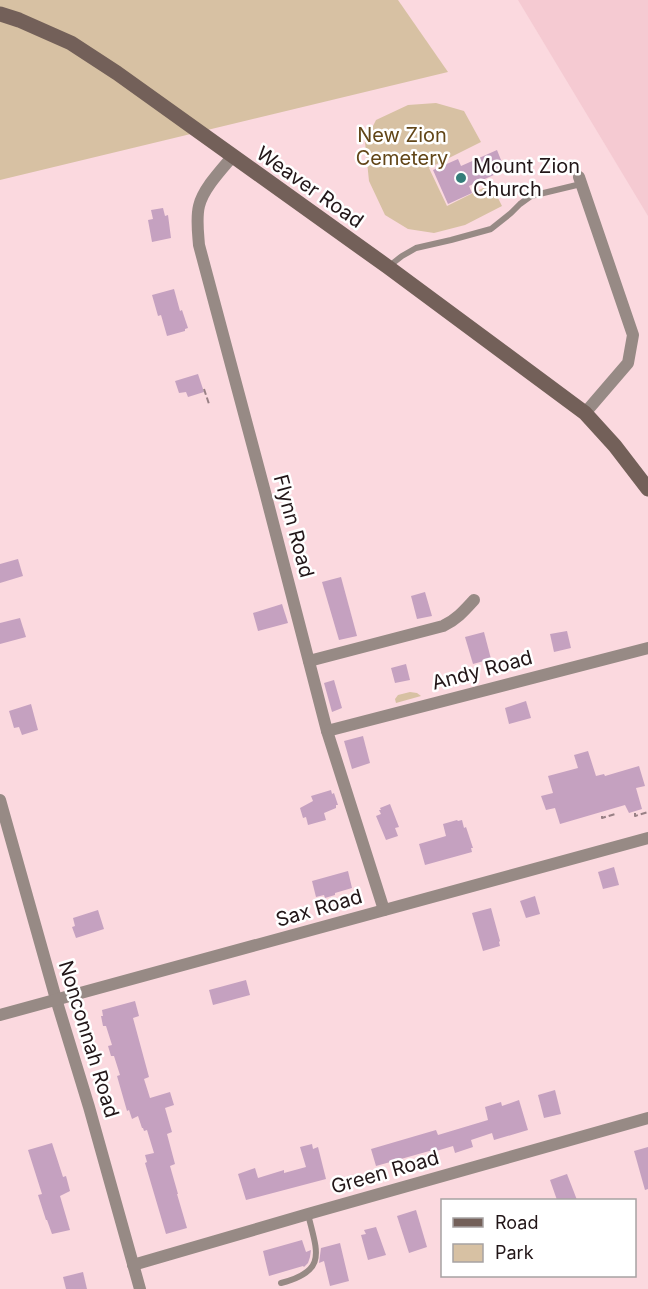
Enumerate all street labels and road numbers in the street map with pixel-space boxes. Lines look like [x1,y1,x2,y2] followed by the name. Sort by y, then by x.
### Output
[252,141,368,233] street label: Weaver Road
[269,472,319,580] street label: Flynn Road
[429,645,535,695] street label: Andy Road
[273,884,365,932] street label: Sax Road
[54,958,124,1120] street label: Nonconnah Road
[328,1145,442,1199] street label: Green Road

